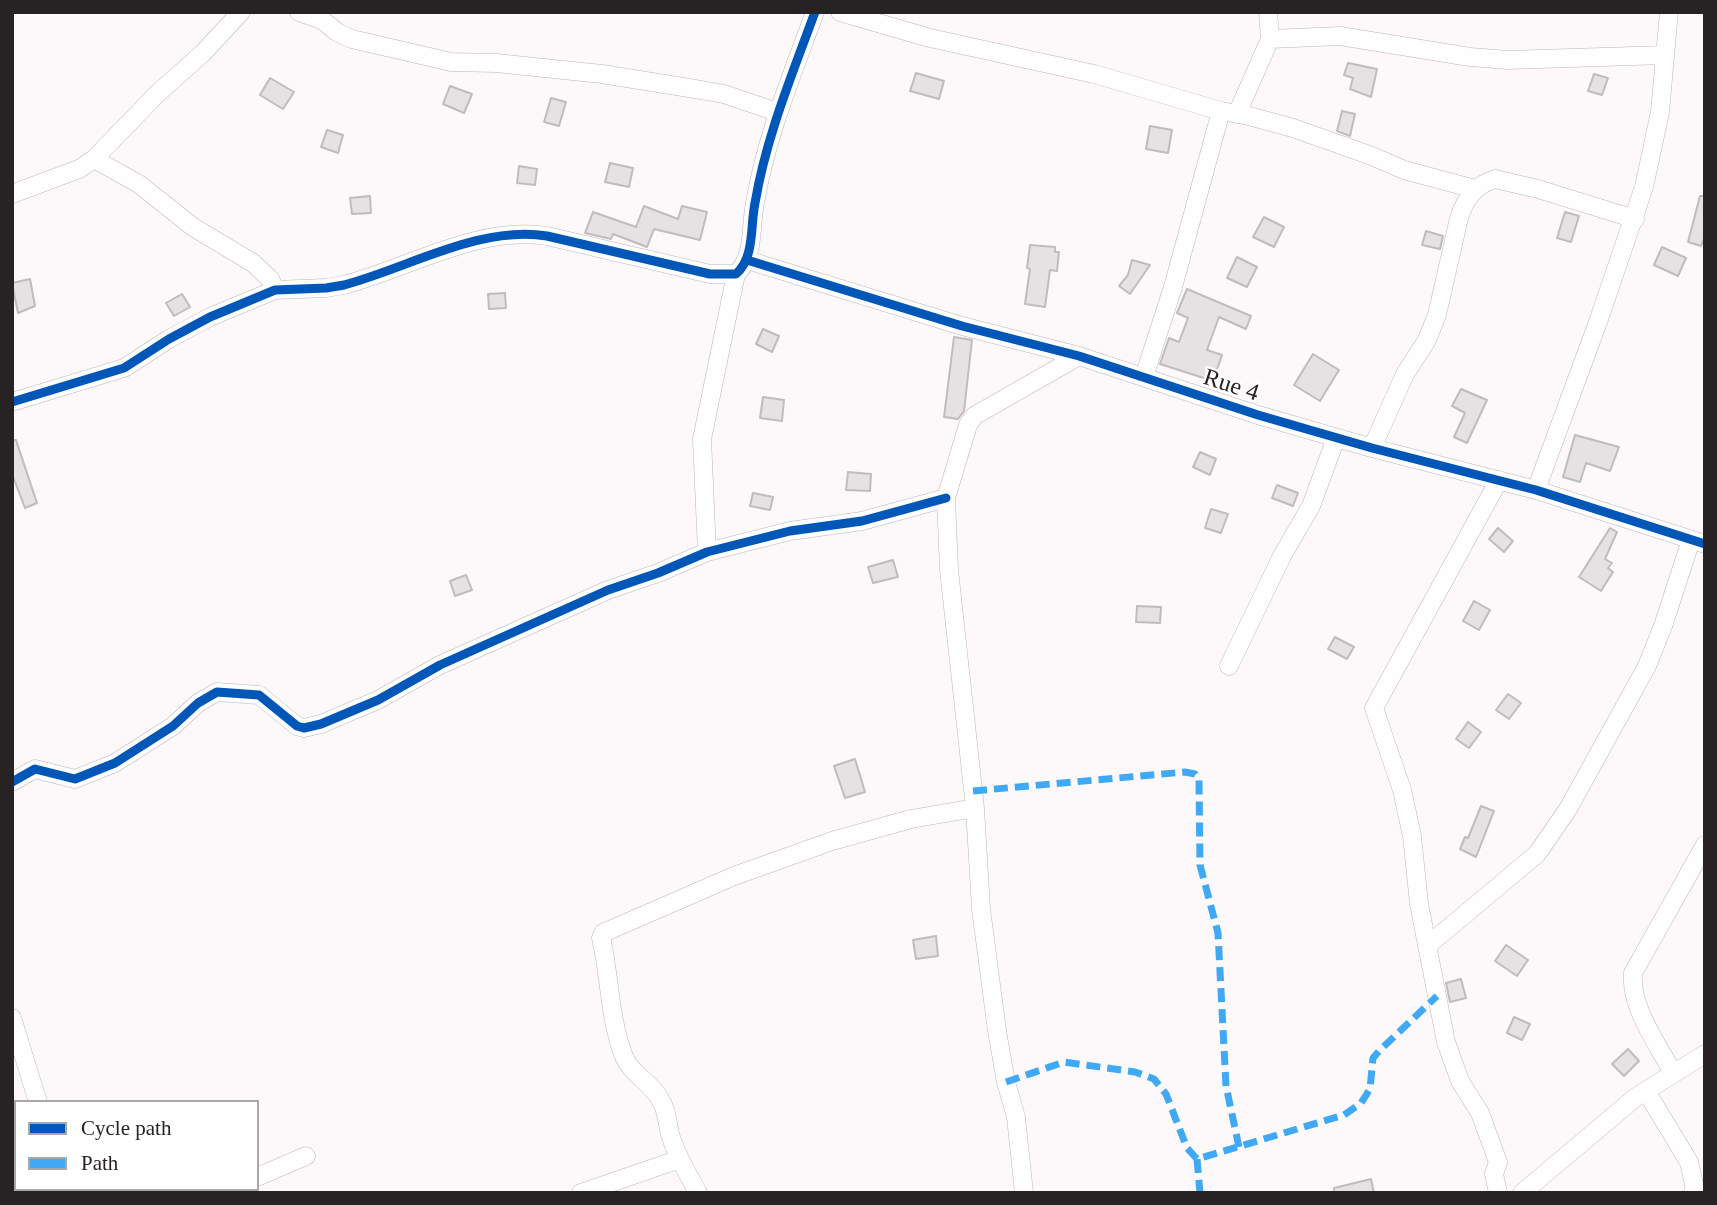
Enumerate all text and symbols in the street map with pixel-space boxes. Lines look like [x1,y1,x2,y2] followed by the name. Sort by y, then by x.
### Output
[1200,364,1262,408] street label: Rue 4
[14,1100,259,1191] legend
[81,1116,171,1140] text: Cycle path
[81,1151,118,1175] text: Path

